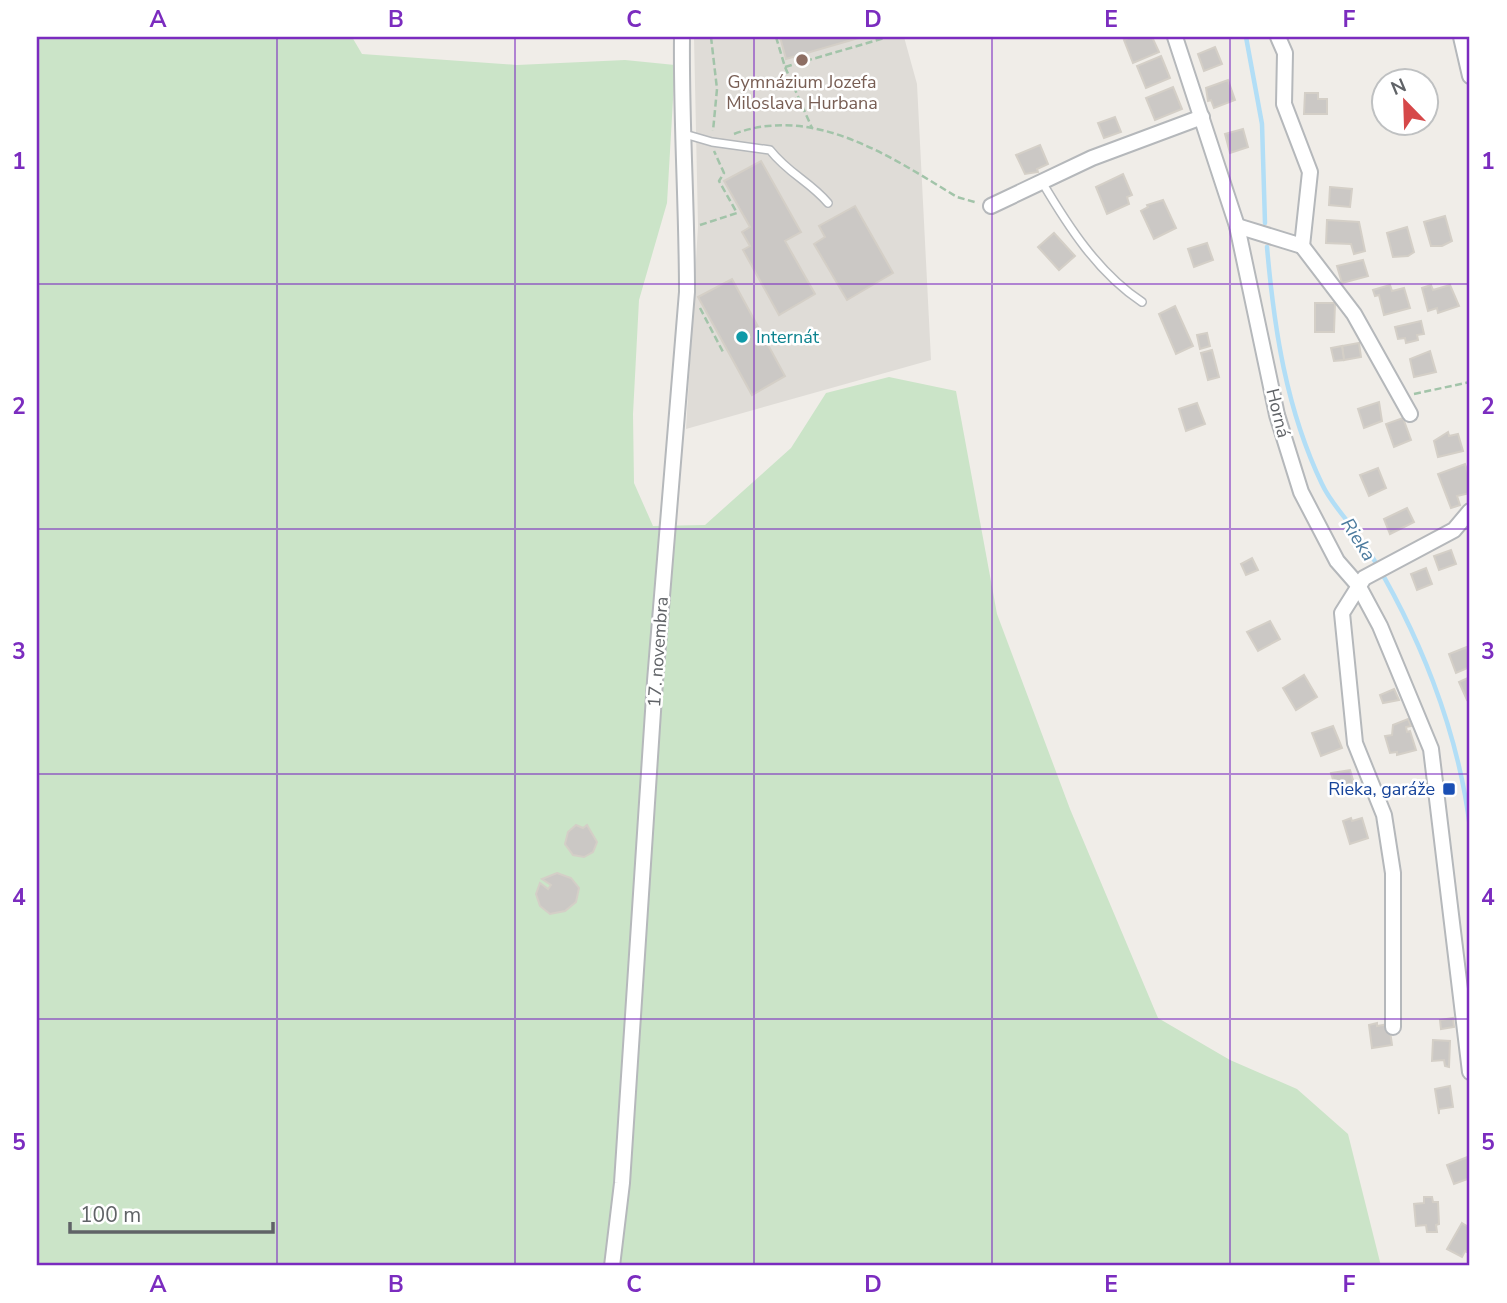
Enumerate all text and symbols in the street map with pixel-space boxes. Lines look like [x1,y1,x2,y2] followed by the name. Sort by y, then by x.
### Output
[149,4,167,35] text: A
[388,4,404,35] text: B
[626,4,642,35] text: C
[864,4,882,35] text: D
[1104,4,1118,35] text: E
[1343,4,1356,35] text: F
[794,52,810,68] marker: Gymnázium Jozefa Miloslava Hurbana
[1370,66,1440,136] north arrow
[726,70,878,115] place label: Gymnázium Jozefa Miloslava Hurbana
[1387,73,1410,102] text: N
[12,146,26,177] text: 1
[1481,146,1495,177] text: 1
[756,325,820,349] place label: Internát
[734,329,750,345] marker: Internát
[1260,386,1296,440] street label: Horná
[12,391,26,422] text: 2
[1481,391,1495,422] text: 2
[1335,513,1382,566] water label: Rieka
[642,596,674,708] street label: 17. novembra
[12,636,26,667] text: 3
[1481,636,1495,667] text: 3
[1328,777,1435,801] place label: Rieka, garáže
[1441,781,1457,797] marker: Rieka, garáže
[12,882,26,913] text: 4
[1481,882,1495,913] text: 4
[12,1127,26,1158] text: 5
[1481,1127,1495,1158] text: 5
[70,1191,273,1235] scale bar
[80,1201,141,1229] text: 100 m
[149,1269,167,1300] text: A
[388,1269,404,1300] text: B
[626,1269,642,1300] text: C
[864,1269,882,1300] text: D
[1104,1269,1118,1300] text: E
[1343,1269,1356,1300] text: F

